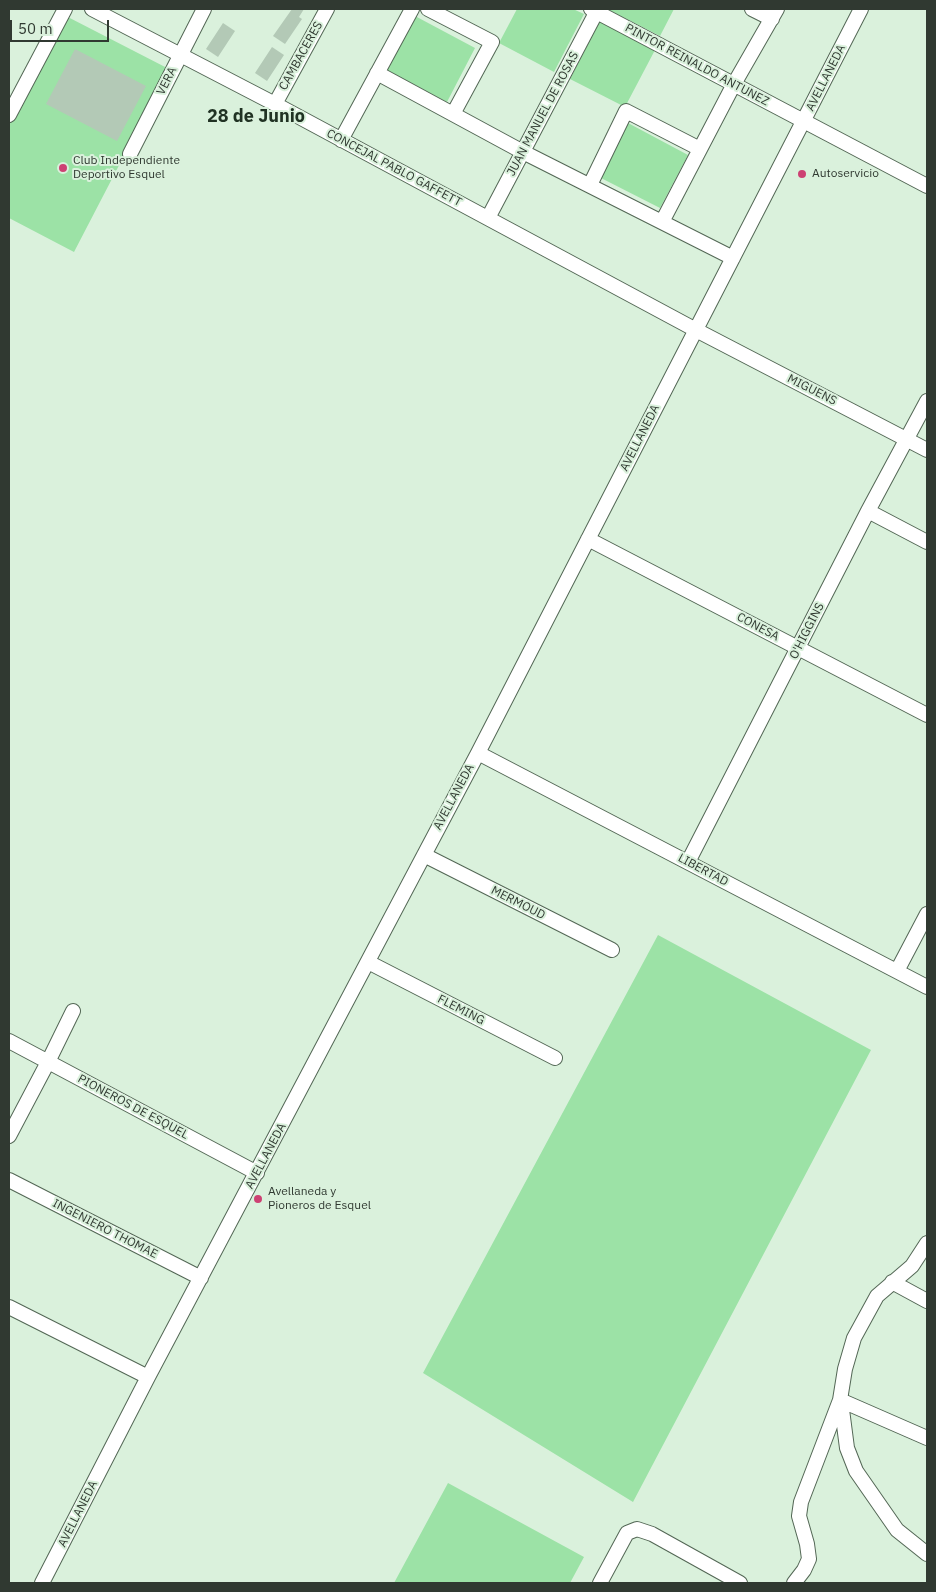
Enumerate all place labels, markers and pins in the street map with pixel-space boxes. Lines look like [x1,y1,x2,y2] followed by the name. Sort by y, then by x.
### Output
[73,154,180,182] place label: Club Independiente Deportivo Esquel
[57,162,69,174] marker: Club Independiente Deportivo Esquel
[812,167,879,181] place label: Autoservicio
[796,168,808,180] marker: Autoservicio
[268,1185,371,1213] place label: Avellaneda y Pioneros de Esquel
[252,1193,264,1205] marker: Avellaneda y Pioneros de Esquel

